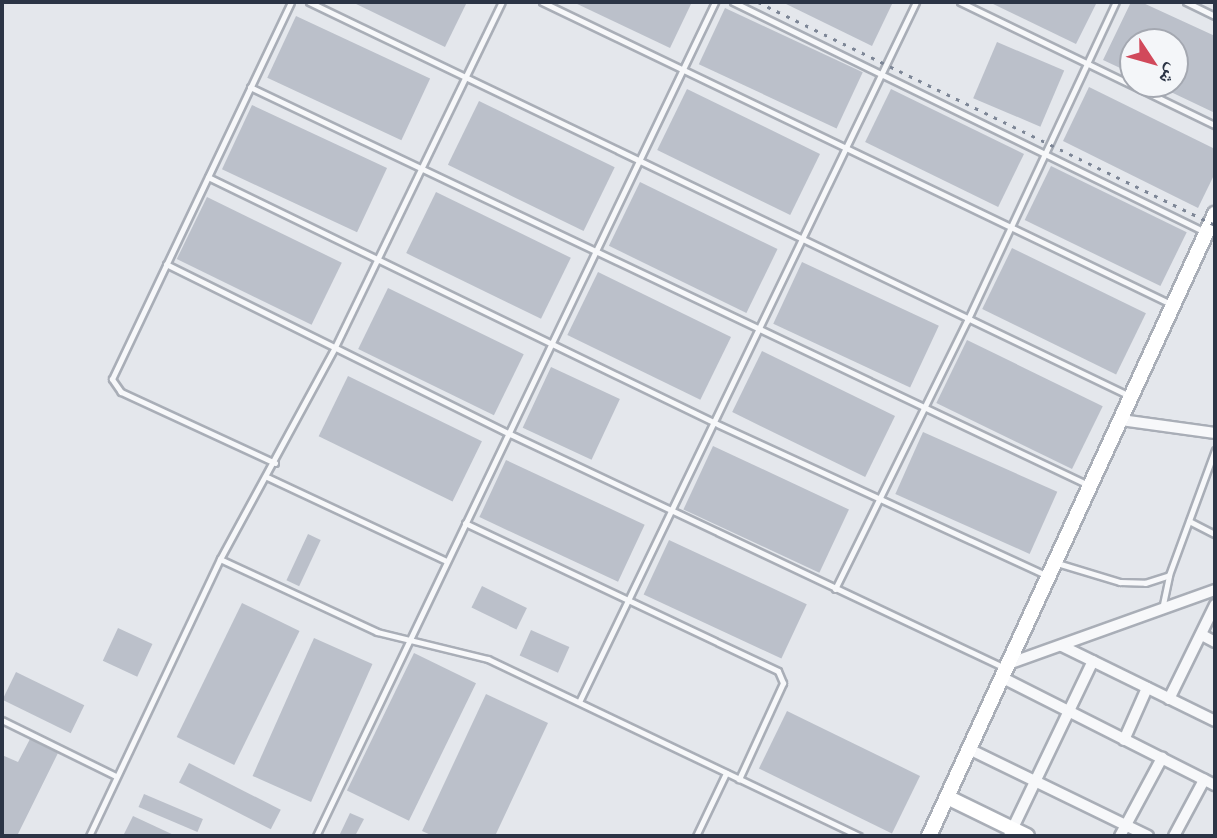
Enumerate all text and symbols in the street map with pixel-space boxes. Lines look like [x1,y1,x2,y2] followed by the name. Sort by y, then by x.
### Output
[1119,28,1189,98] north arrow
[1155,60,1184,89] text: ش

